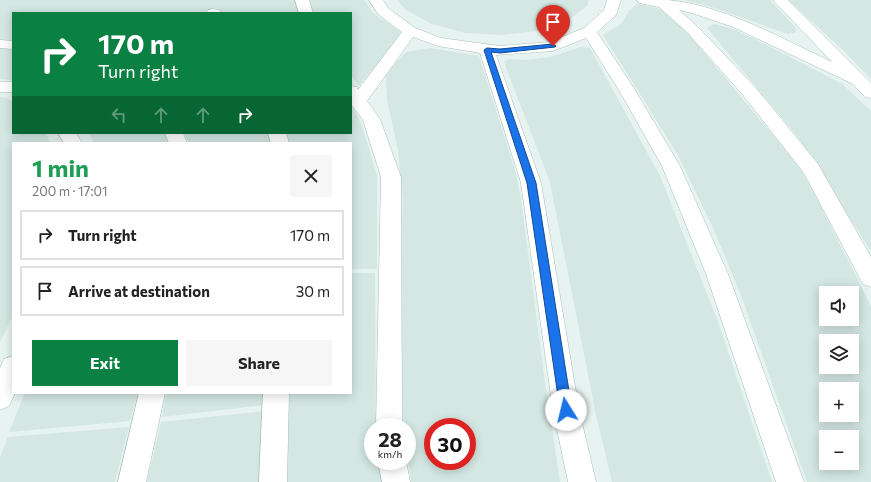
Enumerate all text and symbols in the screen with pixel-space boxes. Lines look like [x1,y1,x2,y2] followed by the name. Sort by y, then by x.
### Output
[536,5,570,46] pin
[542,11,564,33] icon: arrive
[98,26,174,60] text: 170 m
[32,28,84,80] icon: right
[98,60,178,82] text: Turn right
[108,104,130,126] icon: left
[150,104,172,126] icon: ahead
[192,104,214,126] icon: ahead
[234,104,256,126] icon: right
[32,153,89,182] text: 1 min
[290,155,332,197] button: close
[32,183,108,199] text: 200 m · 17:01
[34,224,56,246] icon: right
[68,226,137,244] text: Turn right
[290,226,330,244] text: 170 m
[34,280,56,302] icon: arrive
[68,282,210,300] text: Arrive at destination
[296,282,330,300] text: 30 m
[819,286,859,470] map controls
[819,286,859,326] button: sound
[819,334,859,374] button: layers
[32,340,178,386] button: Exit
[186,340,332,386] button: Share
[819,382,859,422] button: +
[545,389,587,431] position arrow
[424,418,476,470] speed limit sign: 30
[378,427,402,451] text: 28
[819,430,859,470] button: −
[378,448,402,460] text: km/h

